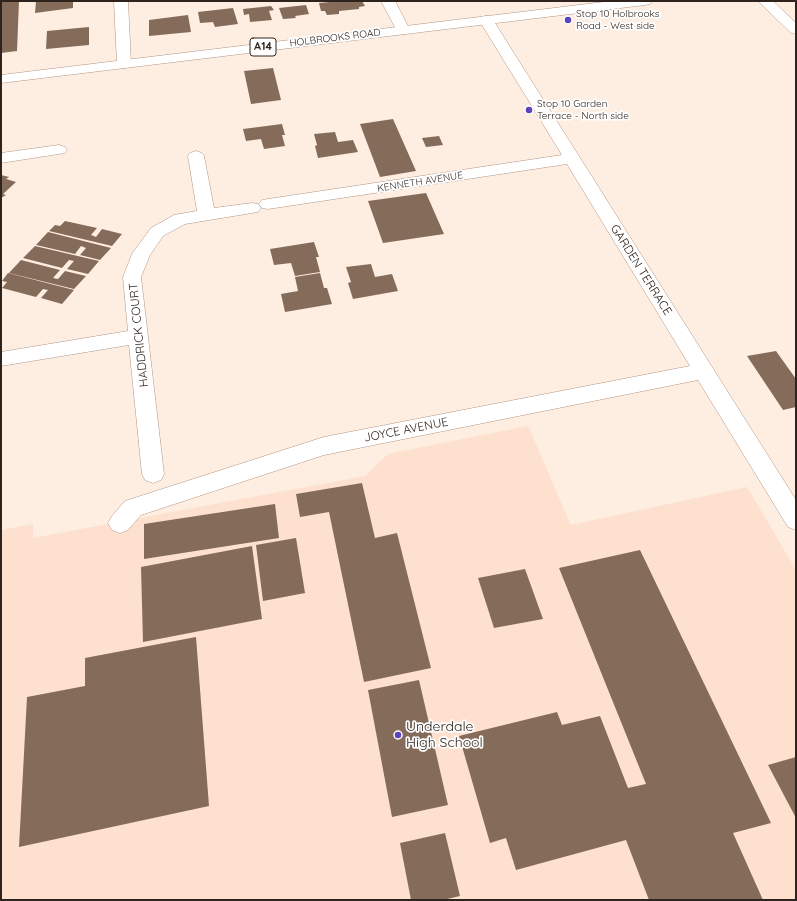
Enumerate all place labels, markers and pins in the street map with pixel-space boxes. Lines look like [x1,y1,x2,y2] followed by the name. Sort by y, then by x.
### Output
[576,8,659,32] place label: Stop 10 Holbrooks Road - West side
[563,15,573,25] marker: Stop 10 Holbrooks Road - West side
[537,98,629,122] place label: Stop 10 Garden Terrace - North side
[524,105,534,115] marker: Stop 10 Garden Terrace - North side
[406,719,483,752] place label: Underdale High School
[393,730,403,740] marker: Underdale High School

